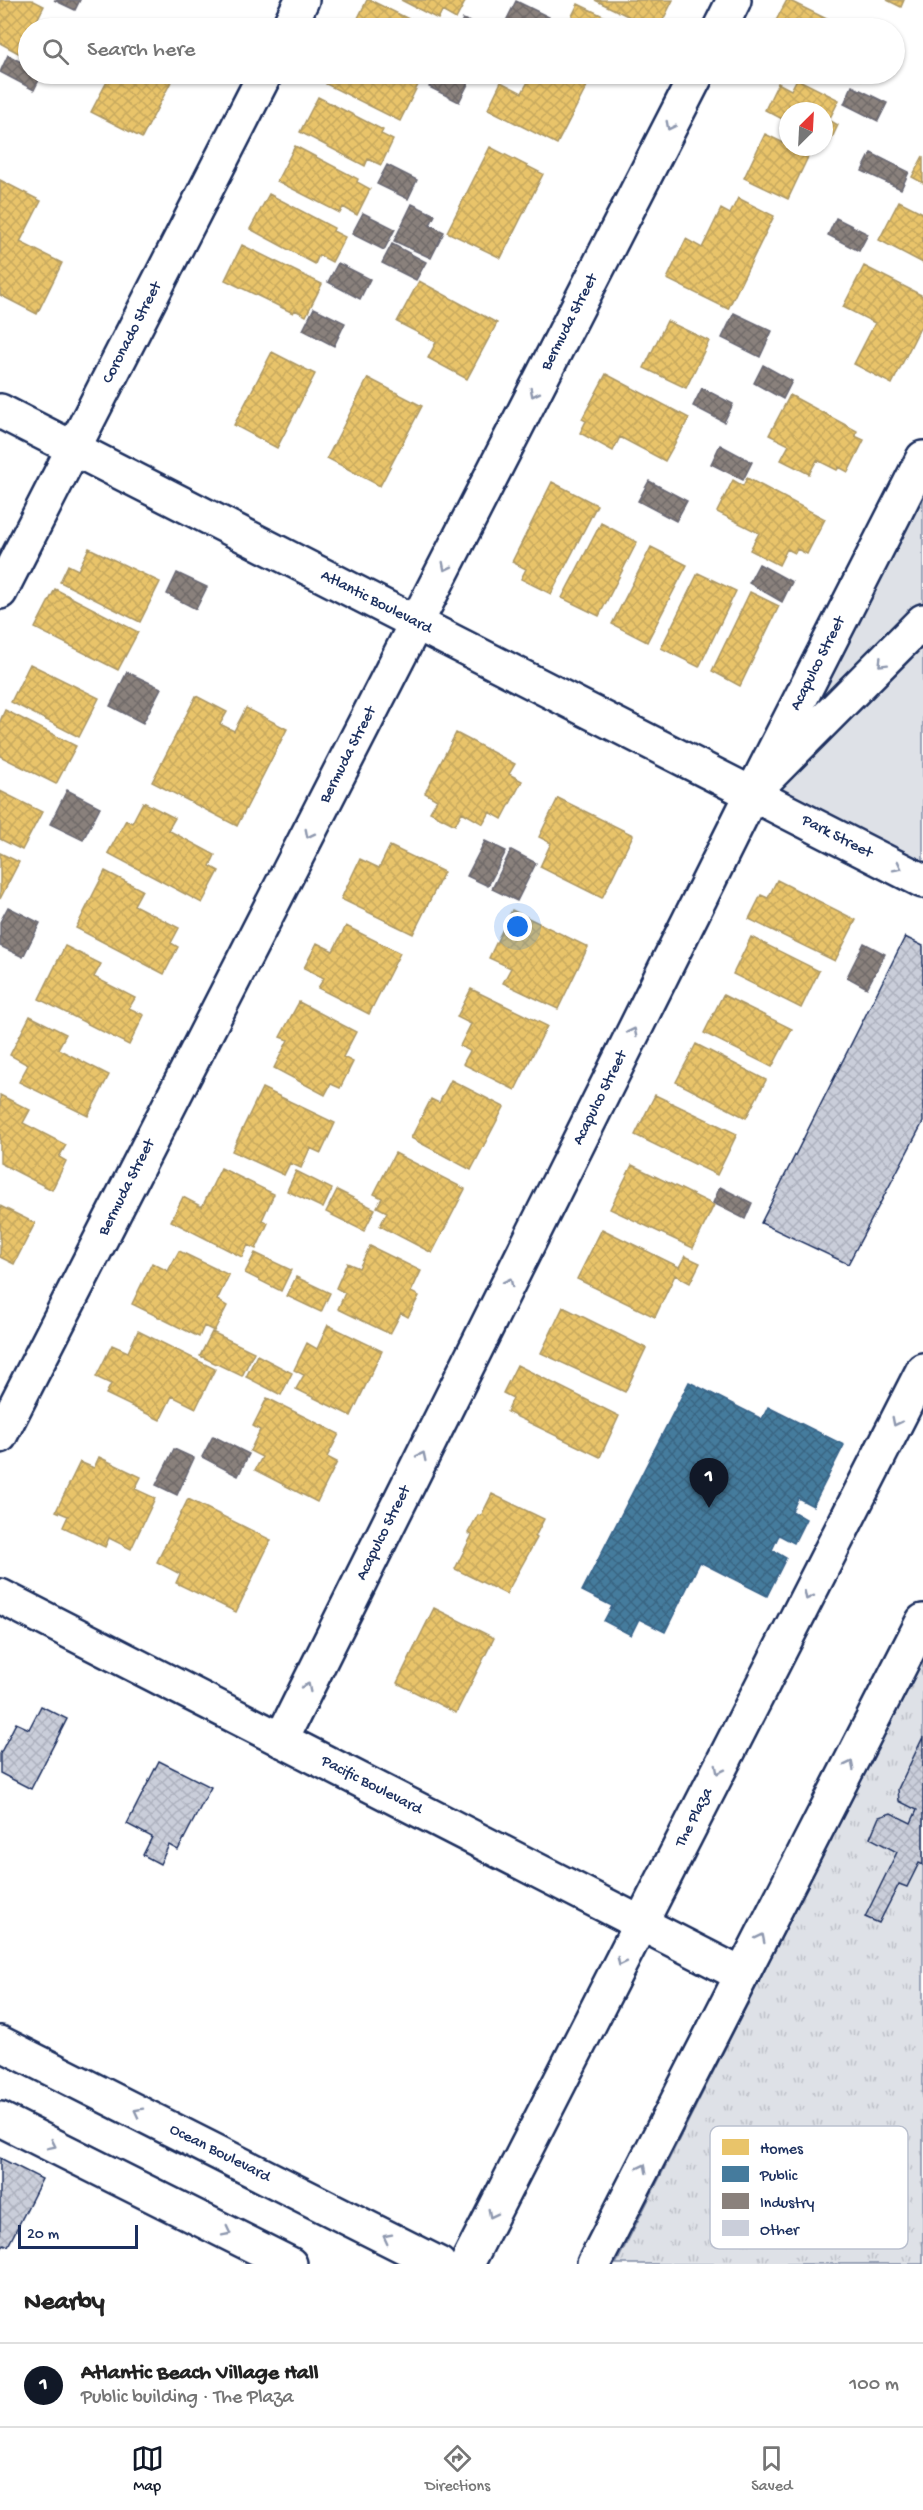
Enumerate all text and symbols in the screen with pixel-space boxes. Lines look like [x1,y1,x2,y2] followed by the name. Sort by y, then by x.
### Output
[18,18,905,84] search box
[39,35,72,68] icon: search
[87,38,195,64] text: Search here
[779,102,833,156] north arrow
[666,119,677,130] one-way arrow
[537,270,603,375] street label: Bermuda Street
[99,278,167,387] street label: Coronado Street
[530,387,541,397] one-way arrow
[441,560,453,571] one-way arrow
[317,566,436,639] street label: Atlantic Boulevard
[787,612,851,714] street label: Acapulco Street
[878,655,889,666] one-way arrow
[316,702,382,807] street label: Bermuda Street
[797,811,877,864] street label: Park Street
[305,827,316,838] one-way arrow
[891,860,902,872] one-way arrow
[503,912,532,941] your location
[626,1027,638,1038] one-way arrow
[569,1047,633,1148] street label: Acapulco Street
[94,1135,160,1240] street label: Bermuda Street
[502,1277,514,1288] one-way arrow
[892,1416,904,1427] one-way arrow
[415,1452,427,1463] one-way arrow
[690,1458,728,1508] pin: 1
[353,1482,416,1584] street label: Acapulco Street
[804,1590,815,1600] one-way arrow
[300,1683,312,1694] one-way arrow
[317,1752,427,1820] street label: Pacific Boulevard
[842,1760,854,1771] one-way arrow
[715,1763,726,1774] one-way arrow
[671,1784,718,1851] street label: The Plaza
[754,1934,765,1945] one-way arrow
[617,1956,628,1966] one-way arrow
[133,2108,144,2119] one-way arrow
[166,2120,275,2188] street label: Ocean Boulevard
[710,2126,908,2249] legend
[46,2138,57,2150] one-way arrow
[760,2141,804,2160] text: Homes
[636,2163,647,2174] one-way arrow
[759,2168,798,2187] text: Public
[760,2195,814,2214] text: Industry
[488,2208,499,2219] one-way arrow
[18,2222,138,2250] scale bar
[760,2222,800,2241] text: Other
[220,2225,231,2237] one-way arrow
[27,2226,59,2245] text: 20 m
[382,2233,393,2245] one-way arrow
[24,2288,105,2319] text: Nearby
[81,2361,319,2387] text: Atlantic Beach Village Hall
[39,2374,48,2397] text: 1
[849,2374,899,2397] text: 100 m
[81,2387,294,2410] text: Public building · The Plaza
[131,2442,164,2497] tab: Map
[425,2442,490,2497] tab: Directions
[751,2442,792,2497] tab: Saved

